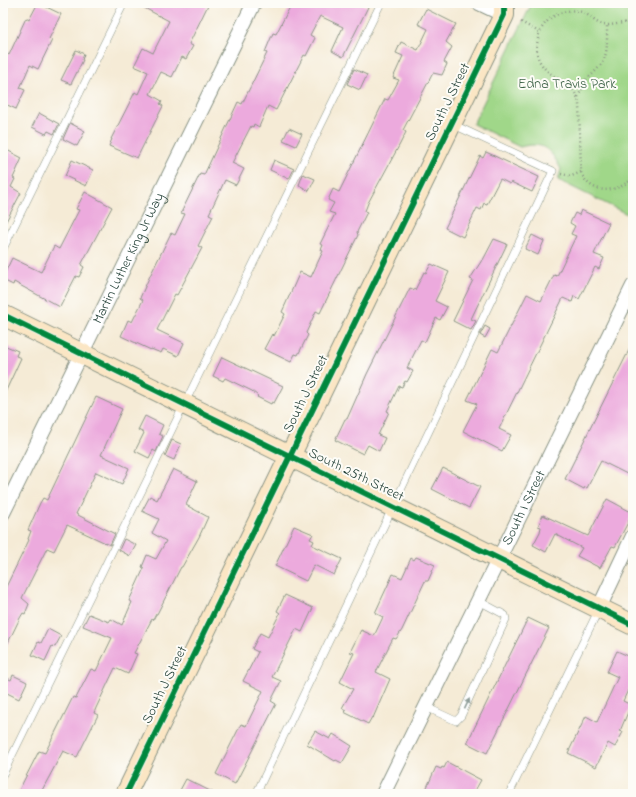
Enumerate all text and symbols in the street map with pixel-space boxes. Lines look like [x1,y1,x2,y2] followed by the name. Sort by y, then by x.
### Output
[420,59,476,145] street label: South J Street
[518,74,617,95] park label: Edna Travis Park
[87,189,171,327] street label: Martin Luther King Jr Way
[278,351,334,437] street label: South J Street
[305,443,408,507] street label: South 25th Street
[496,466,551,549] street label: South I Street
[137,642,193,728] street label: South J Street
[464,699,470,710] one-way arrow

